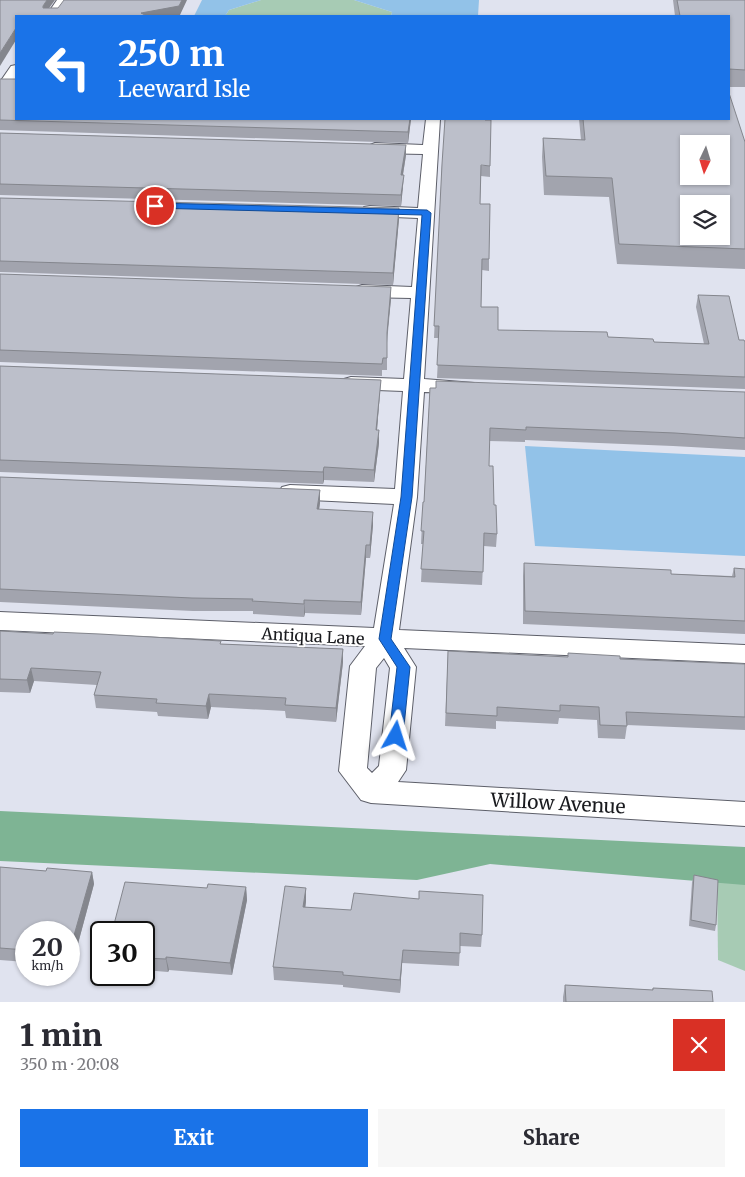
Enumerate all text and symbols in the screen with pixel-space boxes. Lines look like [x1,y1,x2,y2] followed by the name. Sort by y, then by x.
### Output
[118,32,224,76] text: 250 m
[35,35,100,100] icon: left
[118,75,250,103] text: Leeward Isle
[680,135,730,185] north arrow
[680,135,730,245] map controls
[134,185,176,227] pin
[141,192,169,220] icon: arrive
[680,195,730,245] button: layers
[260,623,365,649] street label: Antiqua Lane
[369,709,421,761] position arrow
[489,787,626,819] street label: Willow Avenue
[90,921,155,986] speed limit sign: 30
[32,931,63,963] text: 20
[32,958,63,973] text: km/h
[20,1016,102,1054] text: 1 min
[673,1019,725,1071] button: close
[20,1054,119,1074] text: 350 m · 20:08
[20,1109,368,1167] button: Exit
[378,1109,725,1167] button: Share

